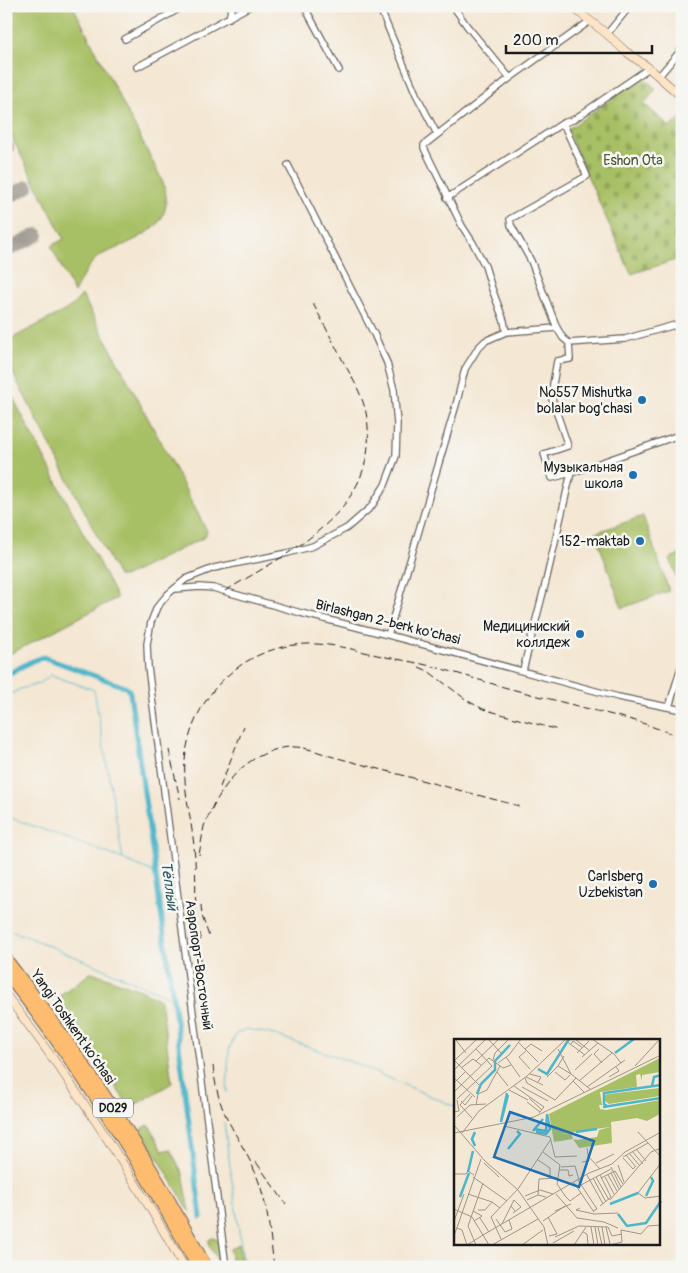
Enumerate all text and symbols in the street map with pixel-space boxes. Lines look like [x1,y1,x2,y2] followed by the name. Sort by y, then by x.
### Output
[506,22,652,54] scale bar
[513,31,558,50] text: 200 m
[603,152,663,169] park label: Eshon Ota
[537,384,632,417] place label: №557 Mishutka bolalar bog'chasi
[636,394,648,406] marker: №557 Mishutka bolalar bog'chasi
[544,459,623,492] place label: Музыкальная школа
[627,469,639,481] marker: Музыкальная школа
[559,533,630,550] place label: 152-maktab
[634,535,646,547] marker: 152-maktab
[314,596,463,648] street label: Birlashgan 2-berk ko'chasi
[483,618,570,651] place label: Медициниский коллдеж
[574,628,586,640] marker: Медициниский коллдеж
[156,861,182,913] water label: Тёплый
[578,868,643,901] place label: Carlsberg Uzbekistan
[647,878,659,890] marker: Carlsberg Uzbekistan
[181,899,217,1031] street label: Аэропорт-Восточный
[27,966,119,1088] street label: Yangi Toshkent ko‘chasi
[454,1039,660,1246] inset map
[93,1098,133,1118] road number: D029

